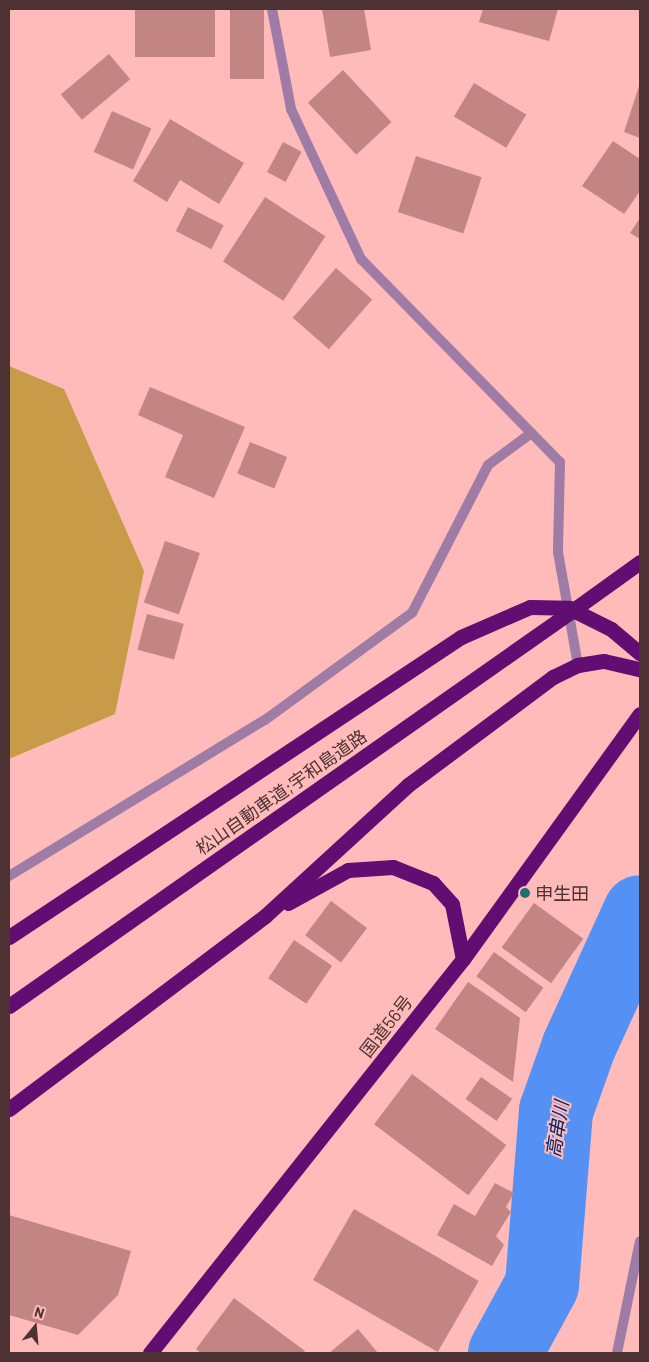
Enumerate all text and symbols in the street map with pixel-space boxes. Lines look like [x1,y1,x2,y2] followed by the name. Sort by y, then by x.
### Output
[191,725,371,859] street label: 松山自動車道;宇和島道路
[535,882,589,904] place label: 申生田
[519,887,531,899] marker: 申生田
[355,991,417,1061] street label: 国道56号
[541,1099,573,1159] water label: 高串川
[10,1302,60,1352] north arrow
[33,1303,46,1322] text: N

